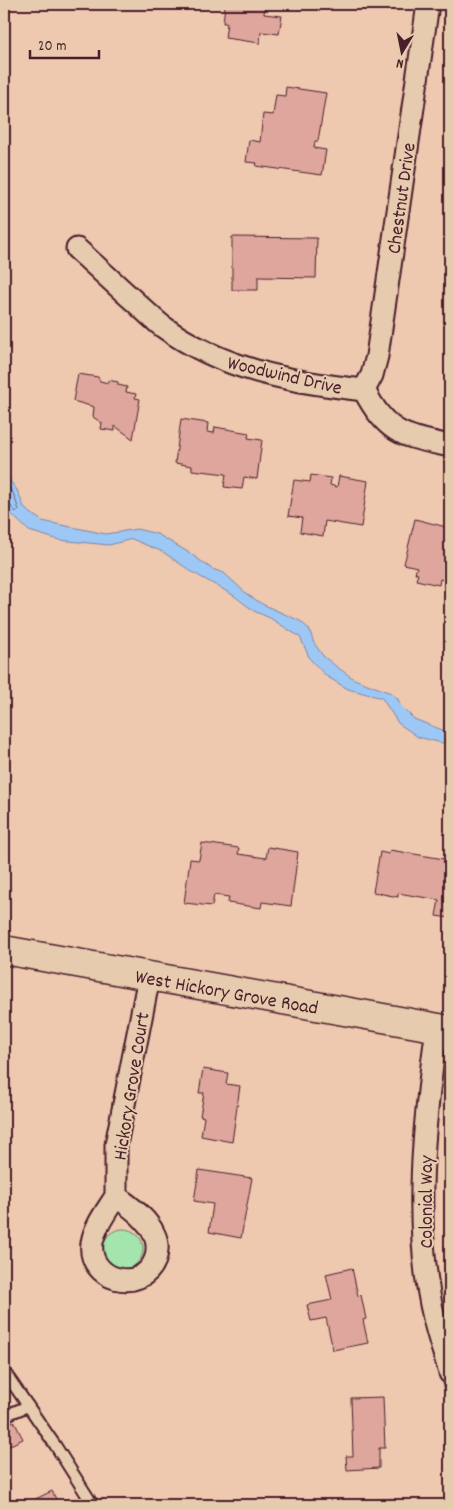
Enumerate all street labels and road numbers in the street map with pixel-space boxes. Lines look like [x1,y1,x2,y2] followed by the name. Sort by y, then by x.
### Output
[381,141,425,256] street label: Chestnut Drive
[224,350,345,404] street label: Woodwind Drive
[133,964,320,1024] street label: West Hickory Grove Road
[107,1010,158,1162] street label: Hickory Grove Court
[414,1155,442,1249] street label: Colonial Way

